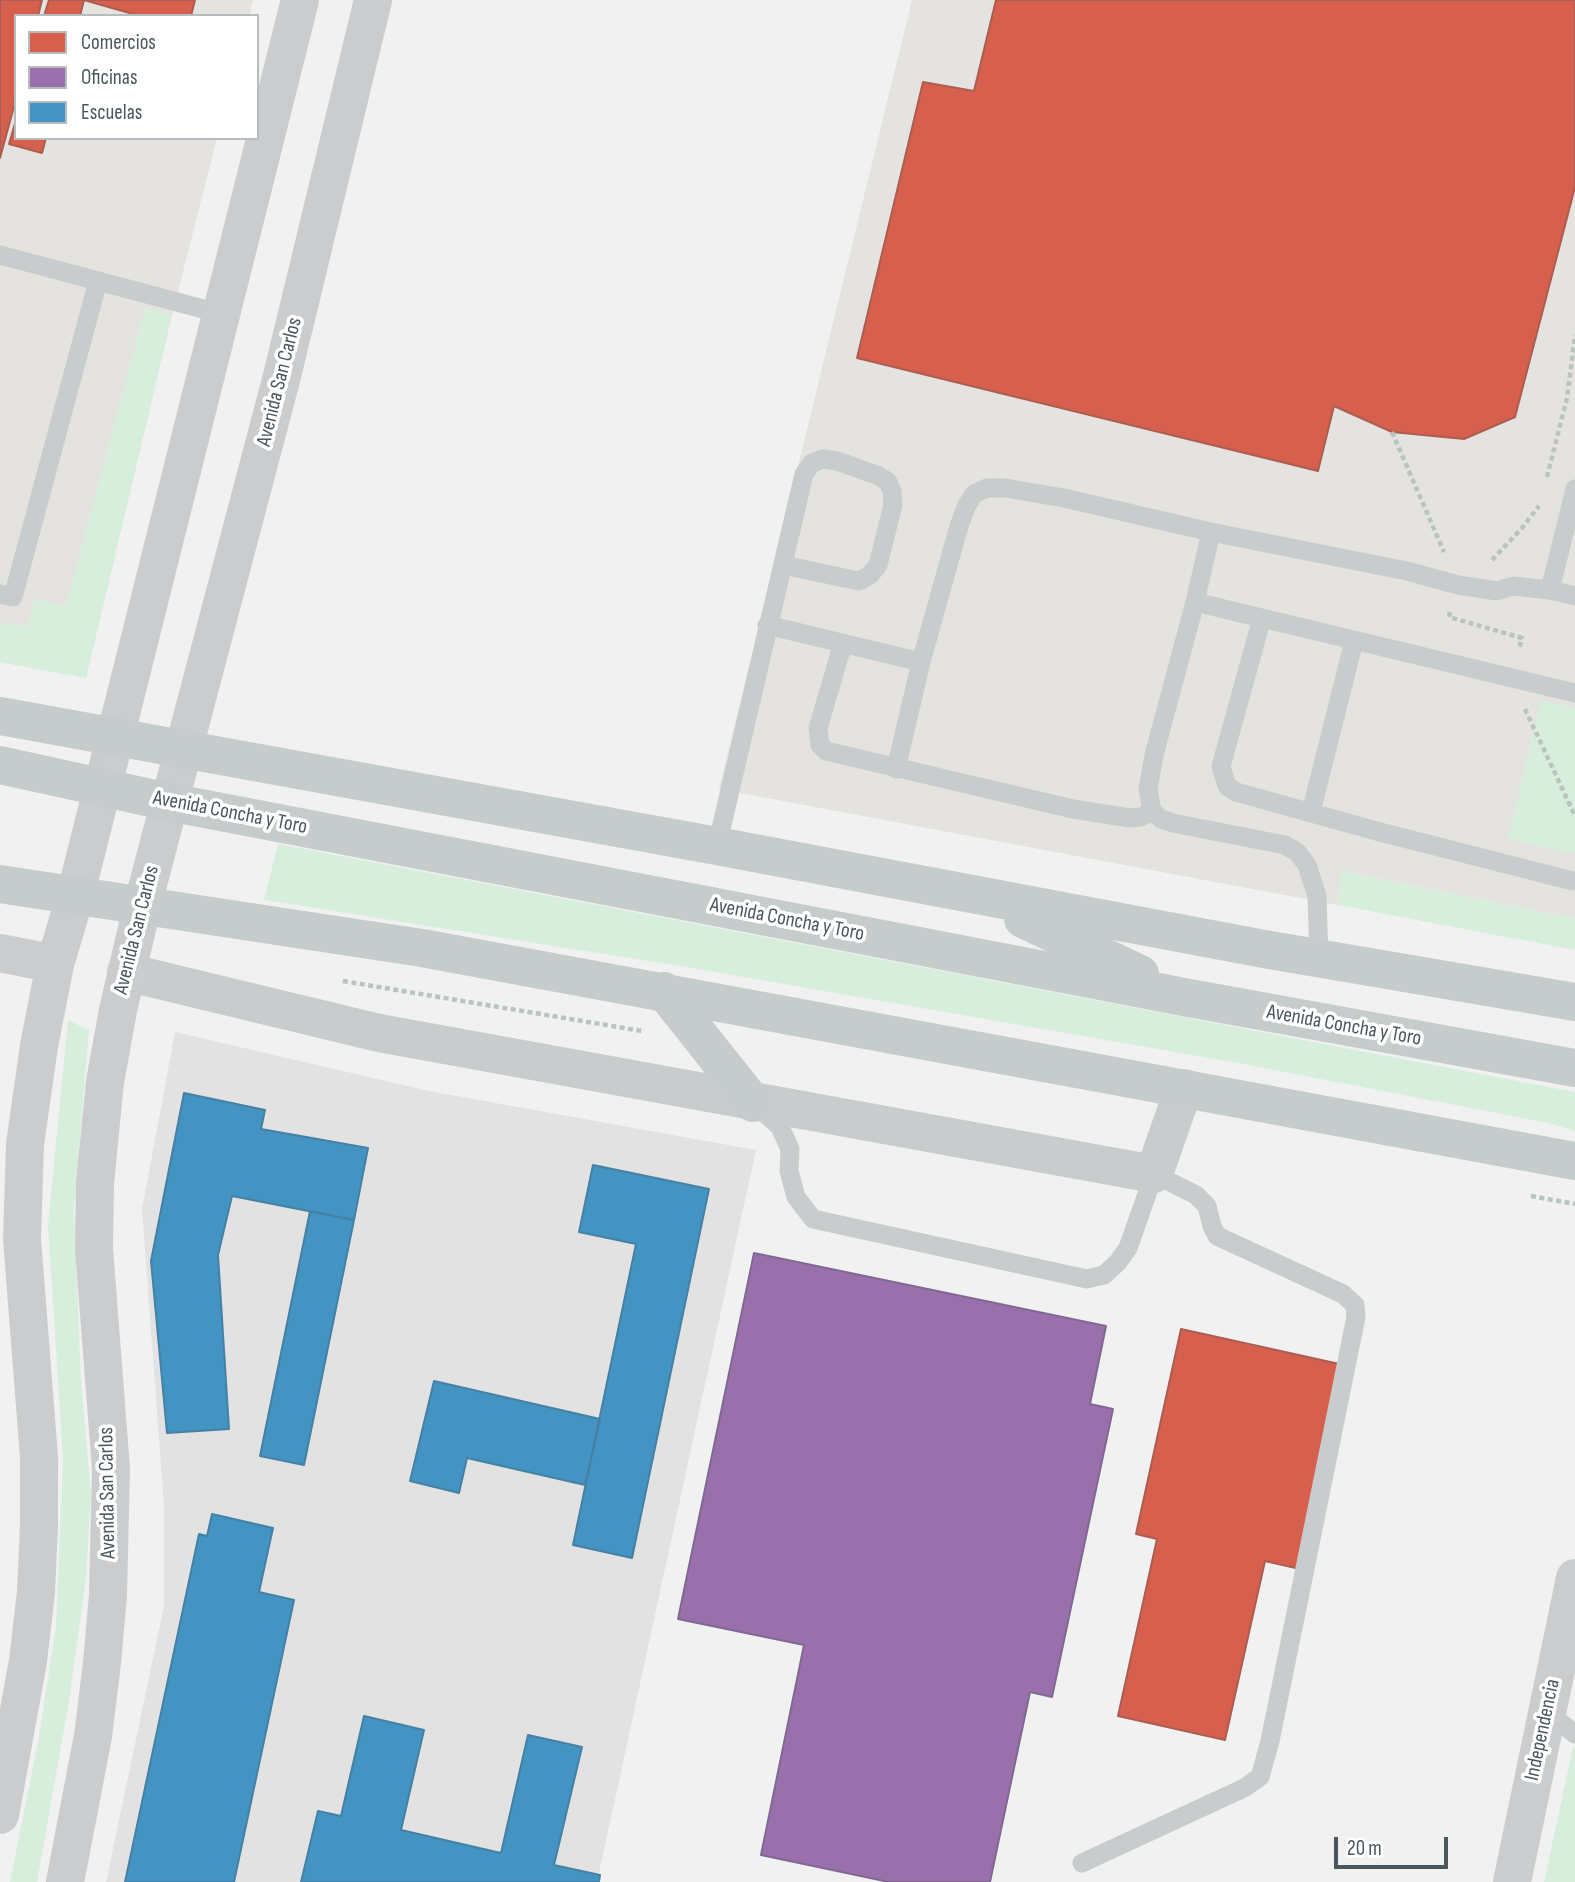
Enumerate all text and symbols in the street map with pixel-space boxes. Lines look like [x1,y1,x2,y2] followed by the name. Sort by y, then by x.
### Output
[14,14,259,140] legend
[81,30,156,55] text: Comercios
[81,65,137,90] text: Oficinas
[81,100,142,125] text: Escuelas
[252,315,308,449] street label: Avenida San Carlos
[151,786,309,840] street label: Avenida Concha y Toro
[109,863,165,997] street label: Avenida San Carlos
[708,893,866,947] street label: Avenida Concha y Toro
[1265,1000,1423,1052] street label: Avenida Concha y Toro
[94,1427,122,1559] street label: Avenida San Carlos
[1520,1677,1566,1783] street label: Independencia
[1337,1822,1451,1866] scale bar
[1347,1836,1382,1861] text: 20 m

